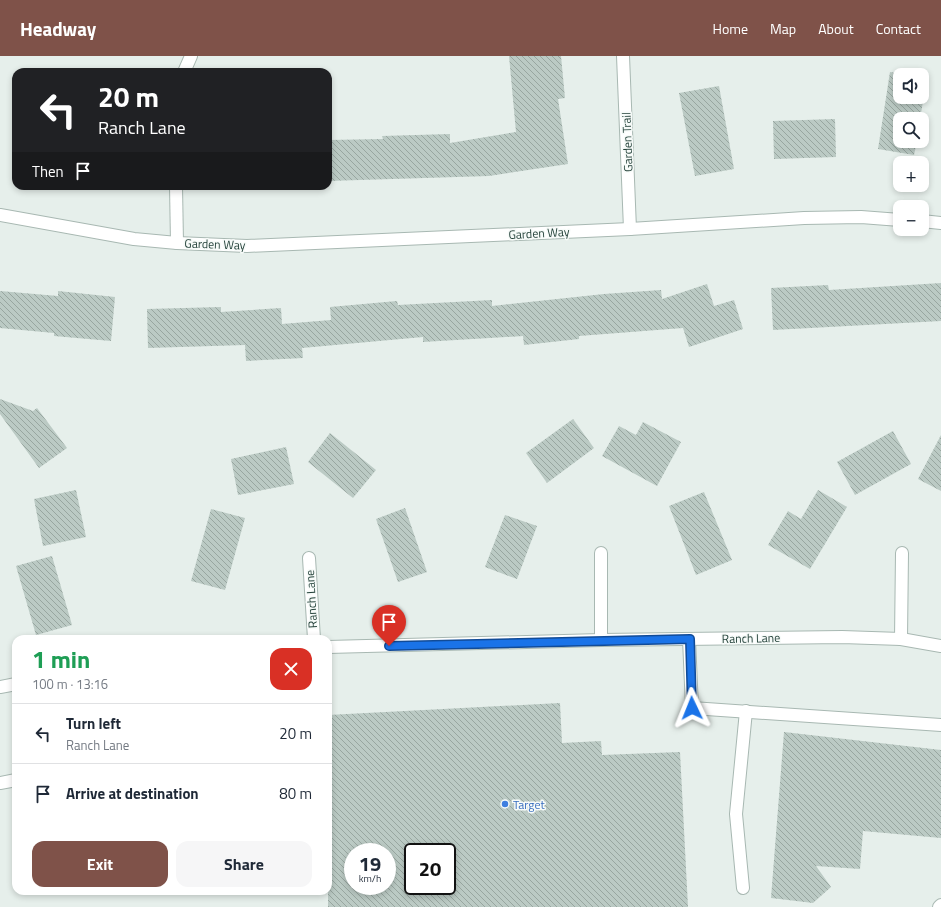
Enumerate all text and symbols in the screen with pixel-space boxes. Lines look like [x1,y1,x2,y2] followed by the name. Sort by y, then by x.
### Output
[20,14,96,43] text: Headway
[713,18,748,39] text: Home
[770,18,796,39] text: Map
[818,18,854,39] text: About
[876,18,921,39] text: Contact
[893,68,929,236] map controls
[893,68,929,104] button: sound
[98,75,159,118] text: 20 m
[32,84,84,136] icon: left
[616,112,638,172] street label: Garden Trail
[893,112,929,148] button: search
[98,114,186,141] text: Ranch Lane
[893,156,929,192] button: +
[32,160,64,183] text: Then
[72,160,94,182] icon: arrive
[893,200,929,236] button: −
[508,222,570,244] street label: Garden Way
[184,233,246,255] street label: Garden Way
[300,569,322,629] street label: Ranch Lane
[372,605,406,646] pin
[378,611,400,633] icon: arrive
[722,628,780,648] street label: Ranch Lane
[32,641,90,677] text: 1 min
[270,648,312,690] button: close
[32,674,108,694] text: 100 m · 13:16
[671,687,713,729] position arrow
[66,712,121,735] text: Turn left
[279,722,312,745] text: 20 m
[32,723,54,745] icon: left
[66,735,129,755] text: Ranch Lane
[66,782,199,805] text: Arrive at destination
[279,782,312,805] text: 80 m
[32,783,54,805] icon: arrive
[513,795,546,814] place label: Target
[500,799,510,809] marker: Target
[32,841,168,887] button: Exit
[176,841,312,887] button: Share
[404,843,456,895] speed limit sign: 20
[359,848,381,879] text: 19
[359,871,381,886] text: km/h

